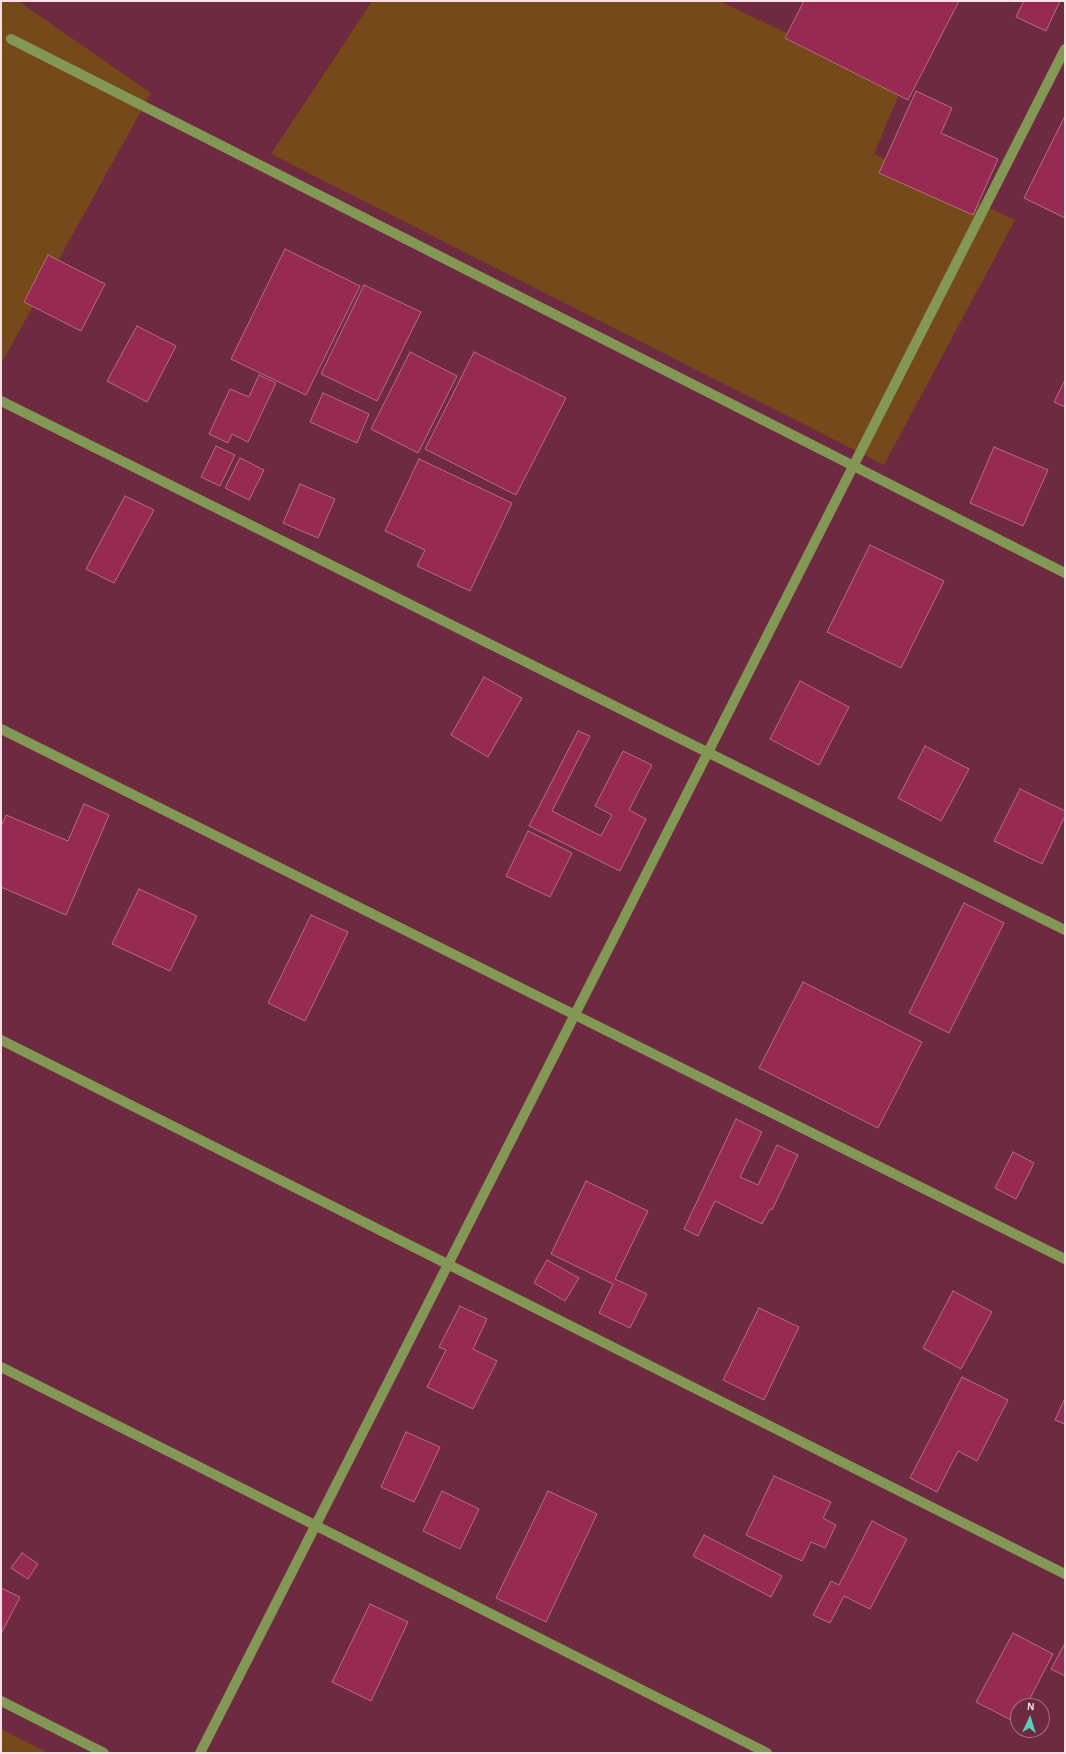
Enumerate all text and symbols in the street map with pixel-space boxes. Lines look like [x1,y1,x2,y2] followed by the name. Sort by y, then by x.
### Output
[1010,1698,1050,1738] north arrow
[1027,1701,1035,1712] text: N

